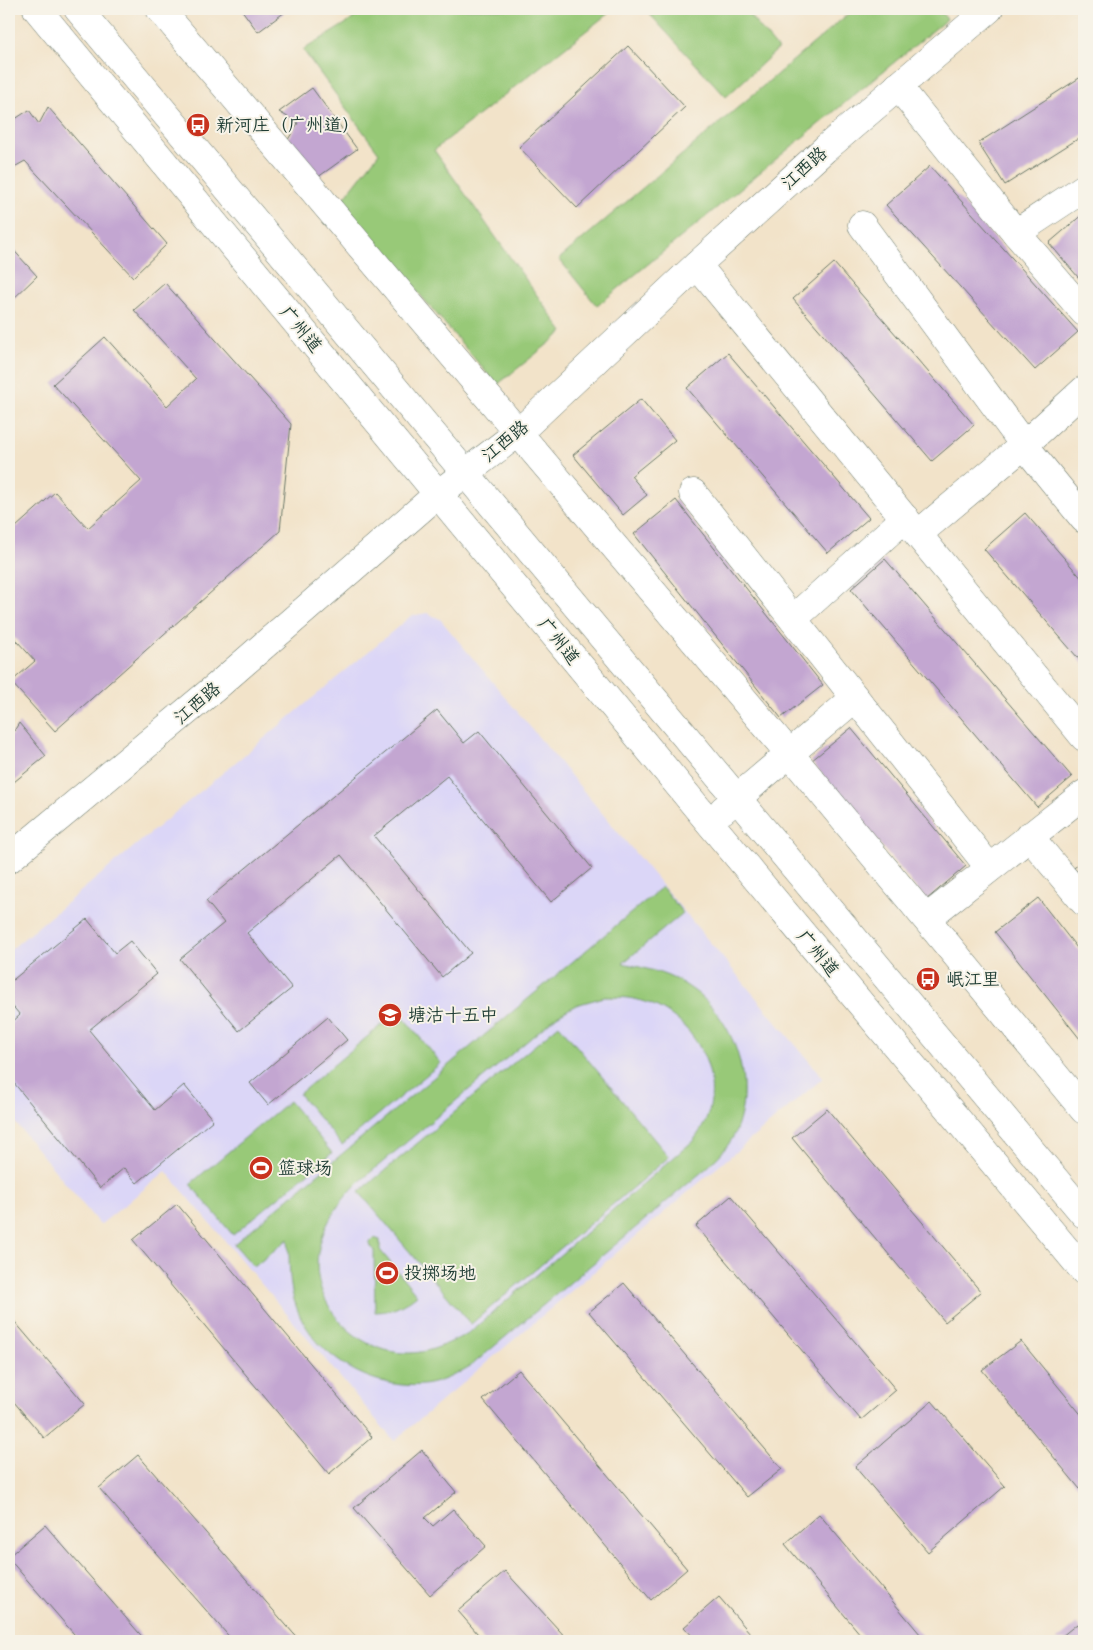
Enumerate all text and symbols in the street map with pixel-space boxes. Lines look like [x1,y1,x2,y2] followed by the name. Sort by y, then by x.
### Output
[185,112,211,138] bus stop icon: 新河庄（广州道）
[216,113,360,136] place label: 新河庄（广州道）
[776,141,831,194] street label: 江西路
[275,301,328,357] street label: 广州道
[476,415,533,467] street label: 江西路
[533,612,585,669] street label: 广州道
[169,676,225,729] street label: 江西路
[792,925,845,981] street label: 广州道
[915,966,941,992] bus stop icon: 岷江里
[946,967,1000,990] place label: 岷江里
[377,1002,403,1028] school or university icon: 塘沽十五中
[408,1003,498,1026] place label: 塘沽十五中
[248,1155,274,1181] sports icon: 篮球场
[278,1156,332,1179] place label: 篮球场
[374,1260,400,1286] sports icon: 投掷场地
[404,1261,476,1284] place label: 投掷场地

